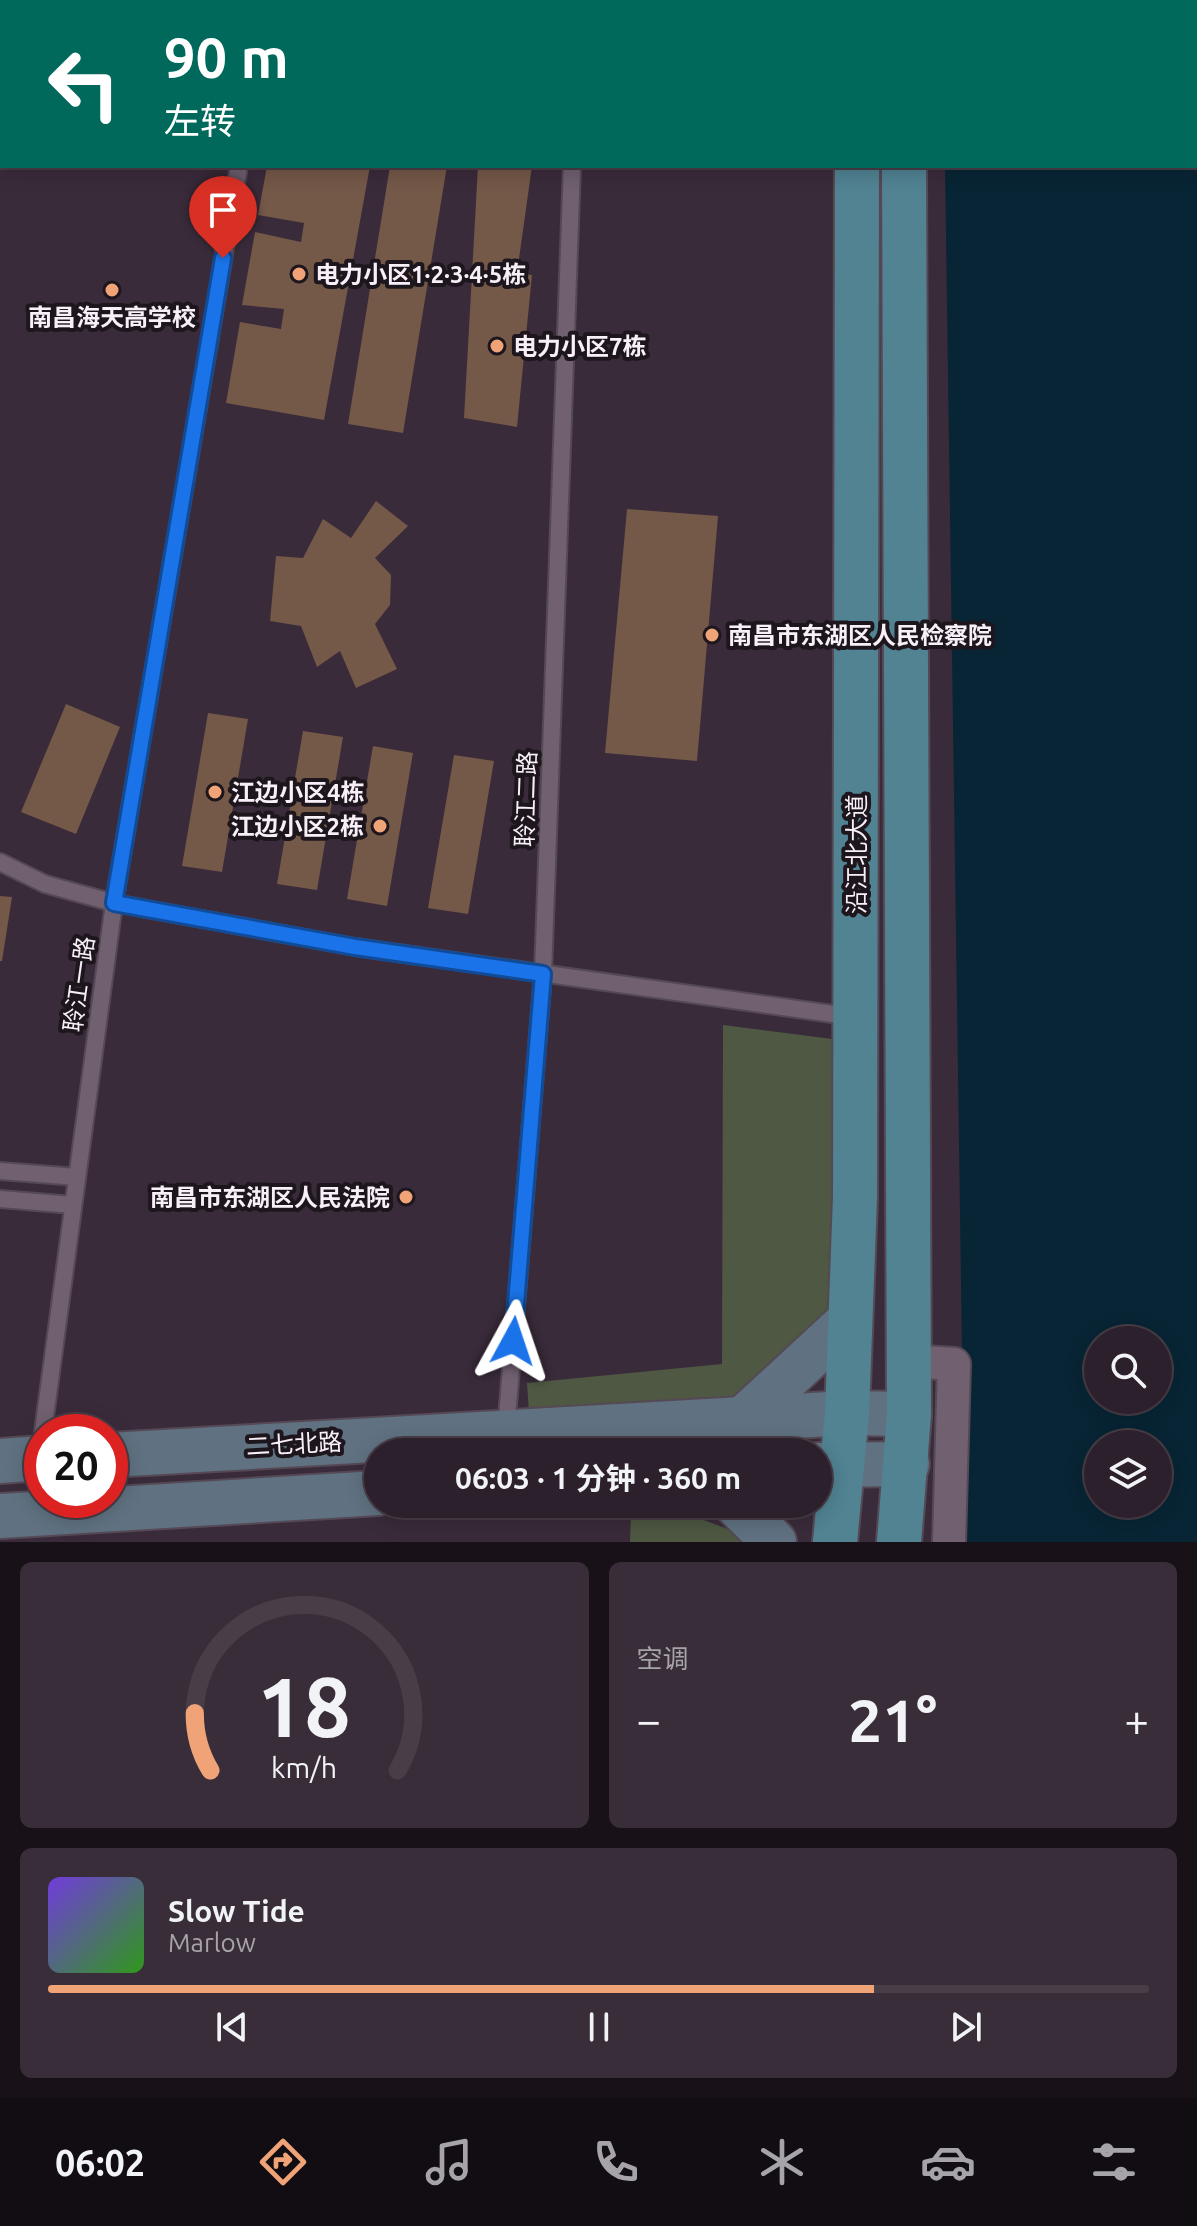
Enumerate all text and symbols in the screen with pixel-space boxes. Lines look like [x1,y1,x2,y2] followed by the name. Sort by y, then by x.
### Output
[164,26,289,89] text: 90 m
[32,32,136,136] icon: left
[164,100,236,141] text: 左转
[189,176,257,258] pin
[201,188,245,232] icon: arrive
[315,261,526,288] place label: 电力小区1·2·3·4·5栋
[290,265,308,283] marker: 电力小区1·2·3·4·5栋
[103,281,121,299] marker: 南昌海天高学校
[28,304,196,331] place label: 南昌海天高学校
[513,333,647,360] place label: 电力小区7栋
[488,337,506,355] marker: 电力小区7栋
[728,622,992,649] place label: 南昌市东湖区人民检察院
[703,626,721,644] marker: 南昌市东湖区人民检察院
[511,751,541,847] street label: 聆江二路
[231,779,365,806] place label: 江边小区4栋
[206,783,224,801] marker: 江边小区4栋
[843,794,870,914] street label: 沿江北大道
[230,813,364,840] place label: 江边小区2栋
[371,817,389,835] marker: 江边小区2栋
[59,935,99,1033] street label: 聆江一路
[150,1184,390,1211] place label: 南昌市东湖区人民法院
[397,1188,415,1206] marker: 南昌市东湖区人民法院
[471,1299,555,1383] position arrow
[1084,1326,1172,1518] map controls
[1084,1326,1172,1414] button: search
[24,1414,128,1518] speed limit sign: 20
[245,1428,343,1460] street label: 二七北路
[1084,1430,1172,1518] button: layers
[455,1461,741,1495] text: 06:03 · 1 分钟 · 360 m
[637,1644,689,1673] text: 空调
[257,1659,351,1753] text: 18
[848,1686,937,1753] text: 21°
[637,1695,661,1744] text: −
[1124,1695,1149,1744] text: +
[271,1751,337,1783] text: km/h
[168,1894,305,1928] text: Slow Tide
[168,1928,256,1957] text: Marlow
[210,2005,254,2049] icon: previous
[577,2005,621,2049] icon: pause
[944,2005,988,2049] icon: next
[255,2134,311,2190] icon: directions
[421,2134,477,2190] icon: music
[588,2134,644,2190] icon: phone
[754,2134,810,2190] icon: climate
[920,2134,976,2190] icon: car
[1086,2134,1142,2190] icon: filters
[55,2142,145,2183] text: 06:02

